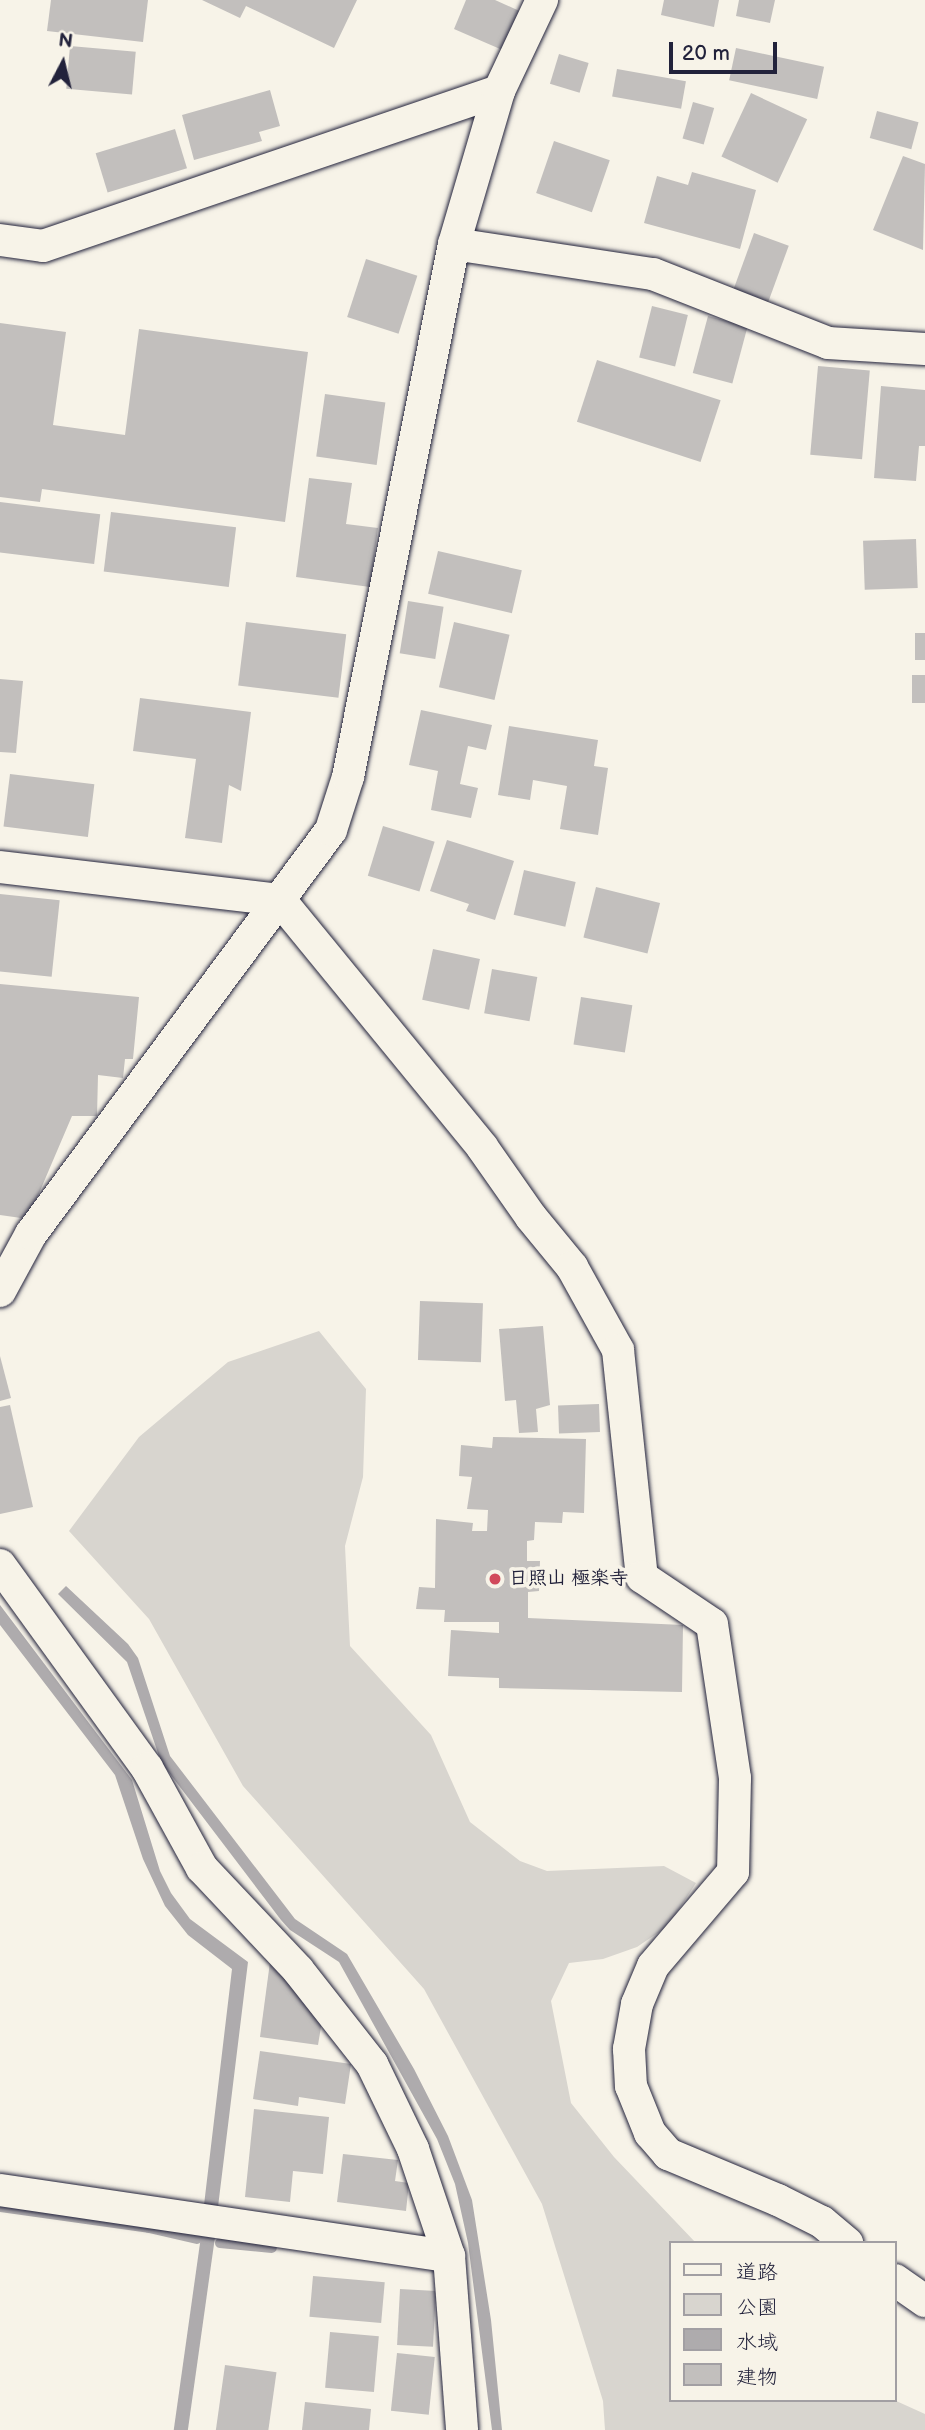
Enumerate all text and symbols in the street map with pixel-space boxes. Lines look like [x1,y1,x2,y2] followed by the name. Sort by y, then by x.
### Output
[28,28,98,98] north arrow
[673,28,782,72] scale bar
[57,29,74,54] text: N
[682,41,730,66] text: 20 m
[509,1568,628,1590] place label: 日照山 極楽寺
[487,1571,503,1587] marker: 日照山 極楽寺
[670,2241,897,2402] legend
[736,2260,778,2285] text: 道路
[736,2295,778,2320] text: 公園
[736,2330,778,2355] text: 水域
[736,2365,778,2390] text: 建物

